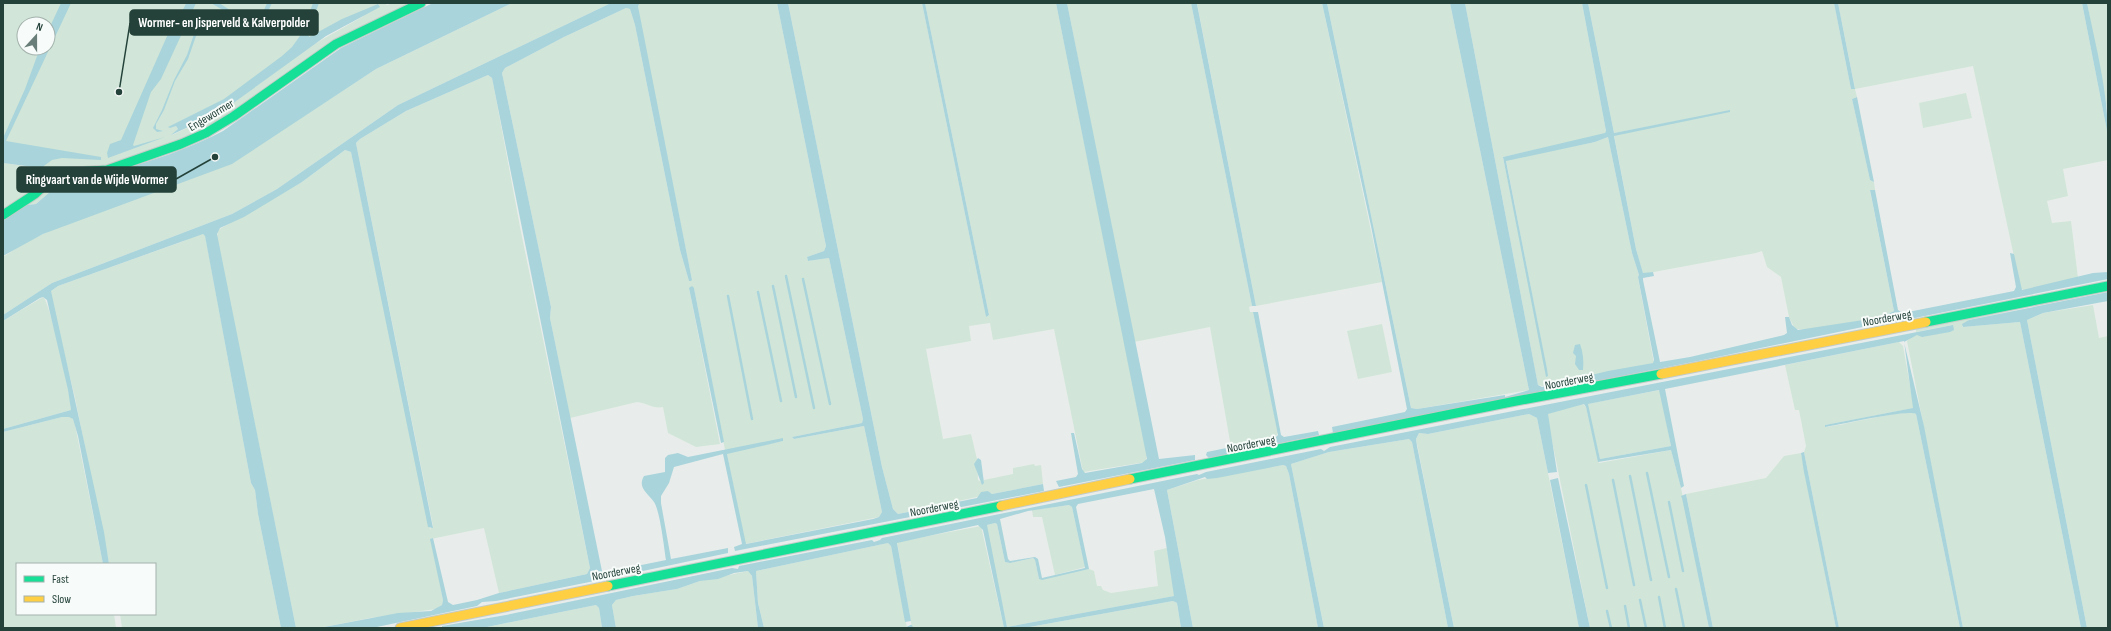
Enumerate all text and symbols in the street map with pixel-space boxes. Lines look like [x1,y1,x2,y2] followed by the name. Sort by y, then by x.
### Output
[130,10,318,35] callout: Wormer- en Jisperveld & Kalverpolder
[138,15,310,31] text: Wormer- en Jisperveld & Kalverpolder
[16,16,56,56] north arrow
[34,20,45,34] text: N
[186,96,237,135] street label: Engewormer
[17,167,176,192] callout: Ringvaart van de Wijde Wormer
[26,172,168,188] text: Ringvaart van de Wijde Wormer
[1862,307,1913,330] street label: Noorderweg
[1544,369,1595,394] street label: Noorderweg
[1226,432,1277,457] street label: Noorderweg
[909,496,960,521] street label: Noorderweg
[591,560,642,585] street label: Noorderweg
[16,563,156,615] legend
[52,572,69,587] text: Fast
[52,592,71,607] text: Slow

